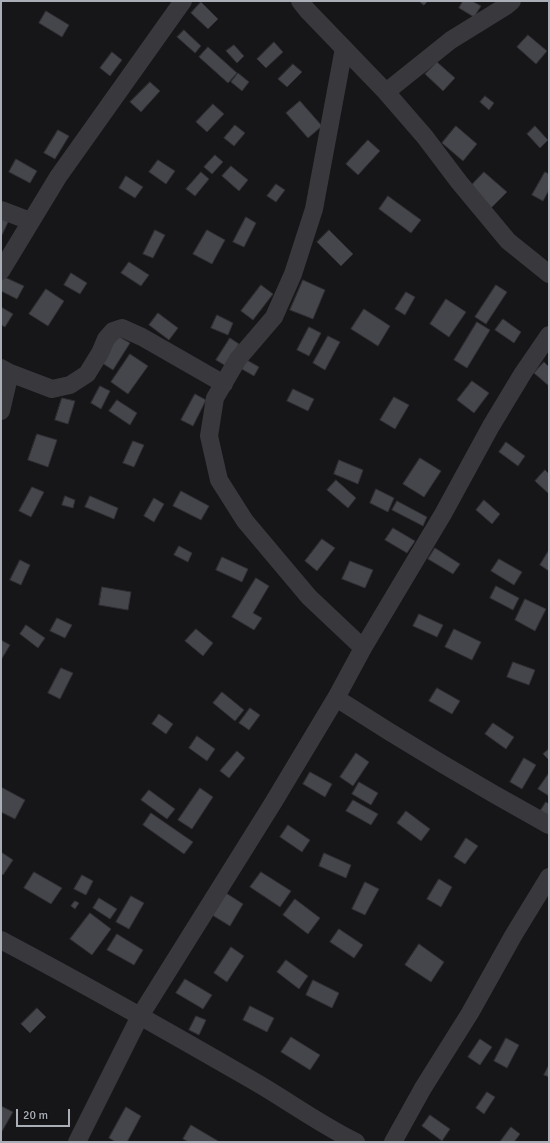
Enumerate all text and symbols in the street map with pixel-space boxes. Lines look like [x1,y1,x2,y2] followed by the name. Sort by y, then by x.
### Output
[18,1101,72,1127] scale bar
[23,1108,48,1123] text: 20 m

